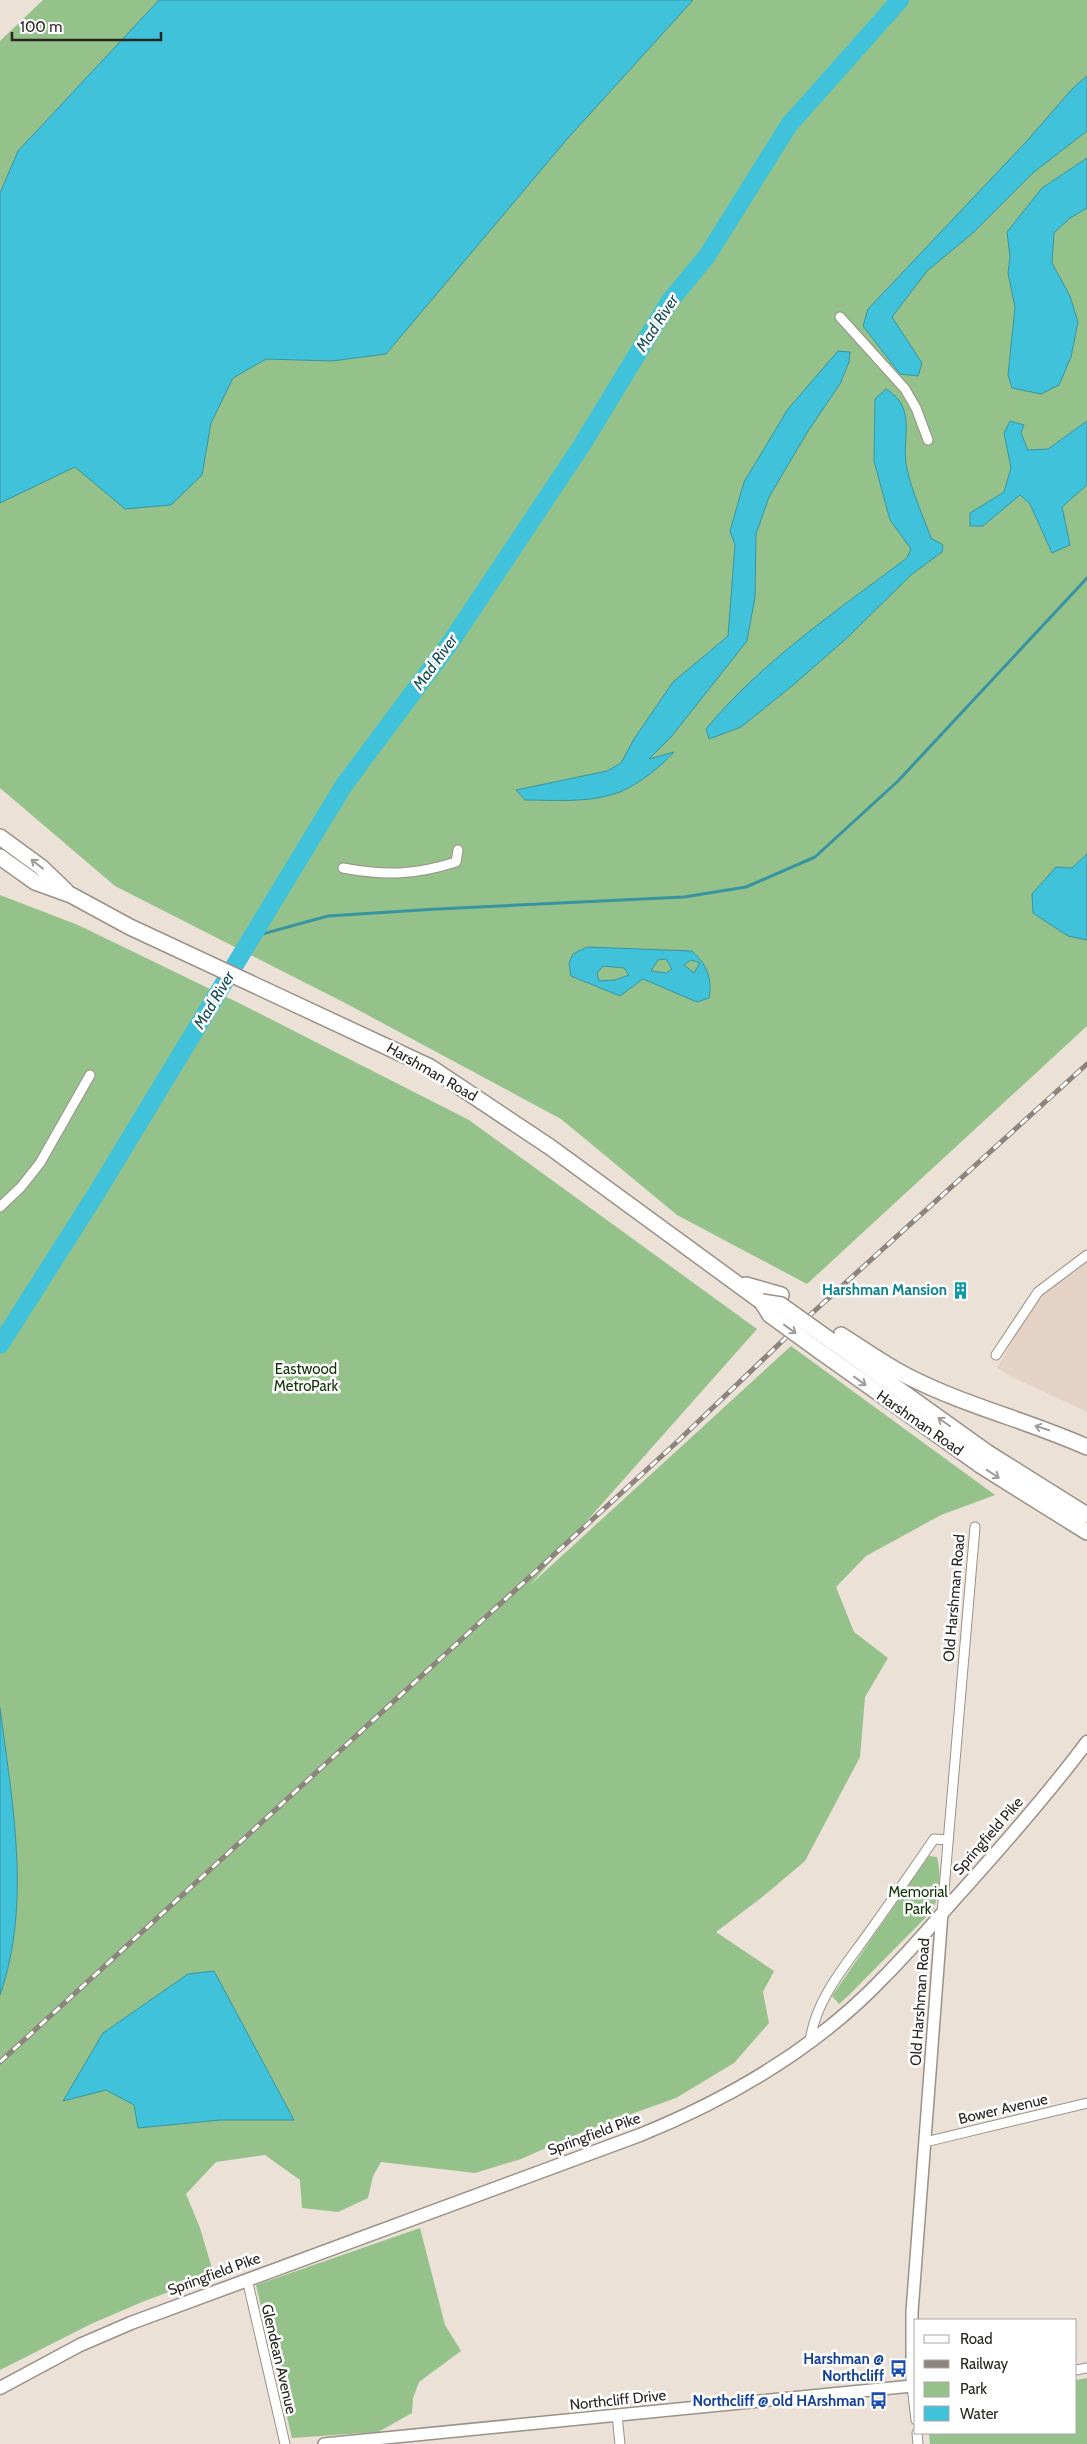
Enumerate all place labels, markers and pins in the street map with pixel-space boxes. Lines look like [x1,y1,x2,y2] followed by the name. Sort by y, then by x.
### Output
[951,1280,971,1300] building icon: Harshman Mansion
[822,1281,947,1299] place label: Harshman Mansion
[803,2350,884,2385] place label: Harshman @ Northcliff
[888,2358,908,2378] bus stop icon: Harshman @ Northcliff
[869,2391,889,2411] bus stop icon: Northcliff @ old HArshman
[693,2392,865,2410] place label: Northcliff @ old HArshman

